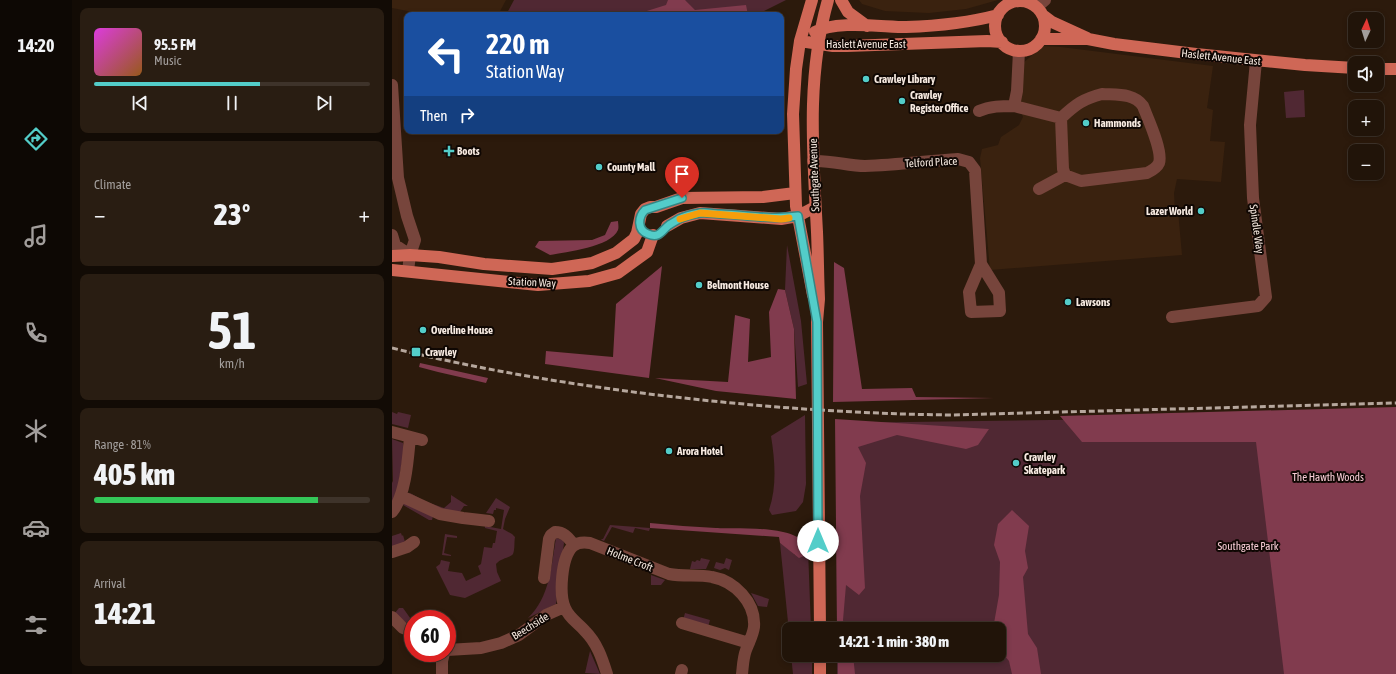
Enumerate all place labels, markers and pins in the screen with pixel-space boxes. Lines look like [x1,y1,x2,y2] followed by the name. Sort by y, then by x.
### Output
[874,73,936,85] place label: Crawley Library
[861,74,871,84] marker: Crawley Library
[910,89,968,114] place label: Crawley Register Office
[897,96,907,106] marker: Crawley Register Office
[1094,117,1141,129] place label: Hammonds
[1081,118,1091,128] marker: Hammonds
[457,145,480,157] place label: Boots
[444,146,454,156] marker: Boots
[665,157,699,198] pin
[607,161,656,173] place label: County Mall
[594,162,604,172] marker: County Mall
[1146,205,1193,217] place label: Lazer World
[1196,206,1206,216] marker: Lazer World
[707,279,769,291] place label: Belmont House
[694,280,704,290] marker: Belmont House
[1076,296,1110,308] place label: Lawsons
[1063,297,1073,307] marker: Lawsons
[431,324,493,336] place label: Overline House
[418,325,428,335] marker: Overline House
[410,346,422,358] marker: Crawley
[425,346,457,358] place label: Crawley
[676,445,724,457] place label: Arora Hotel
[664,446,674,456] marker: Arora Hotel
[1024,451,1065,476] place label: Crawley Skatepark
[1011,458,1021,468] marker: Crawley Skatepark

